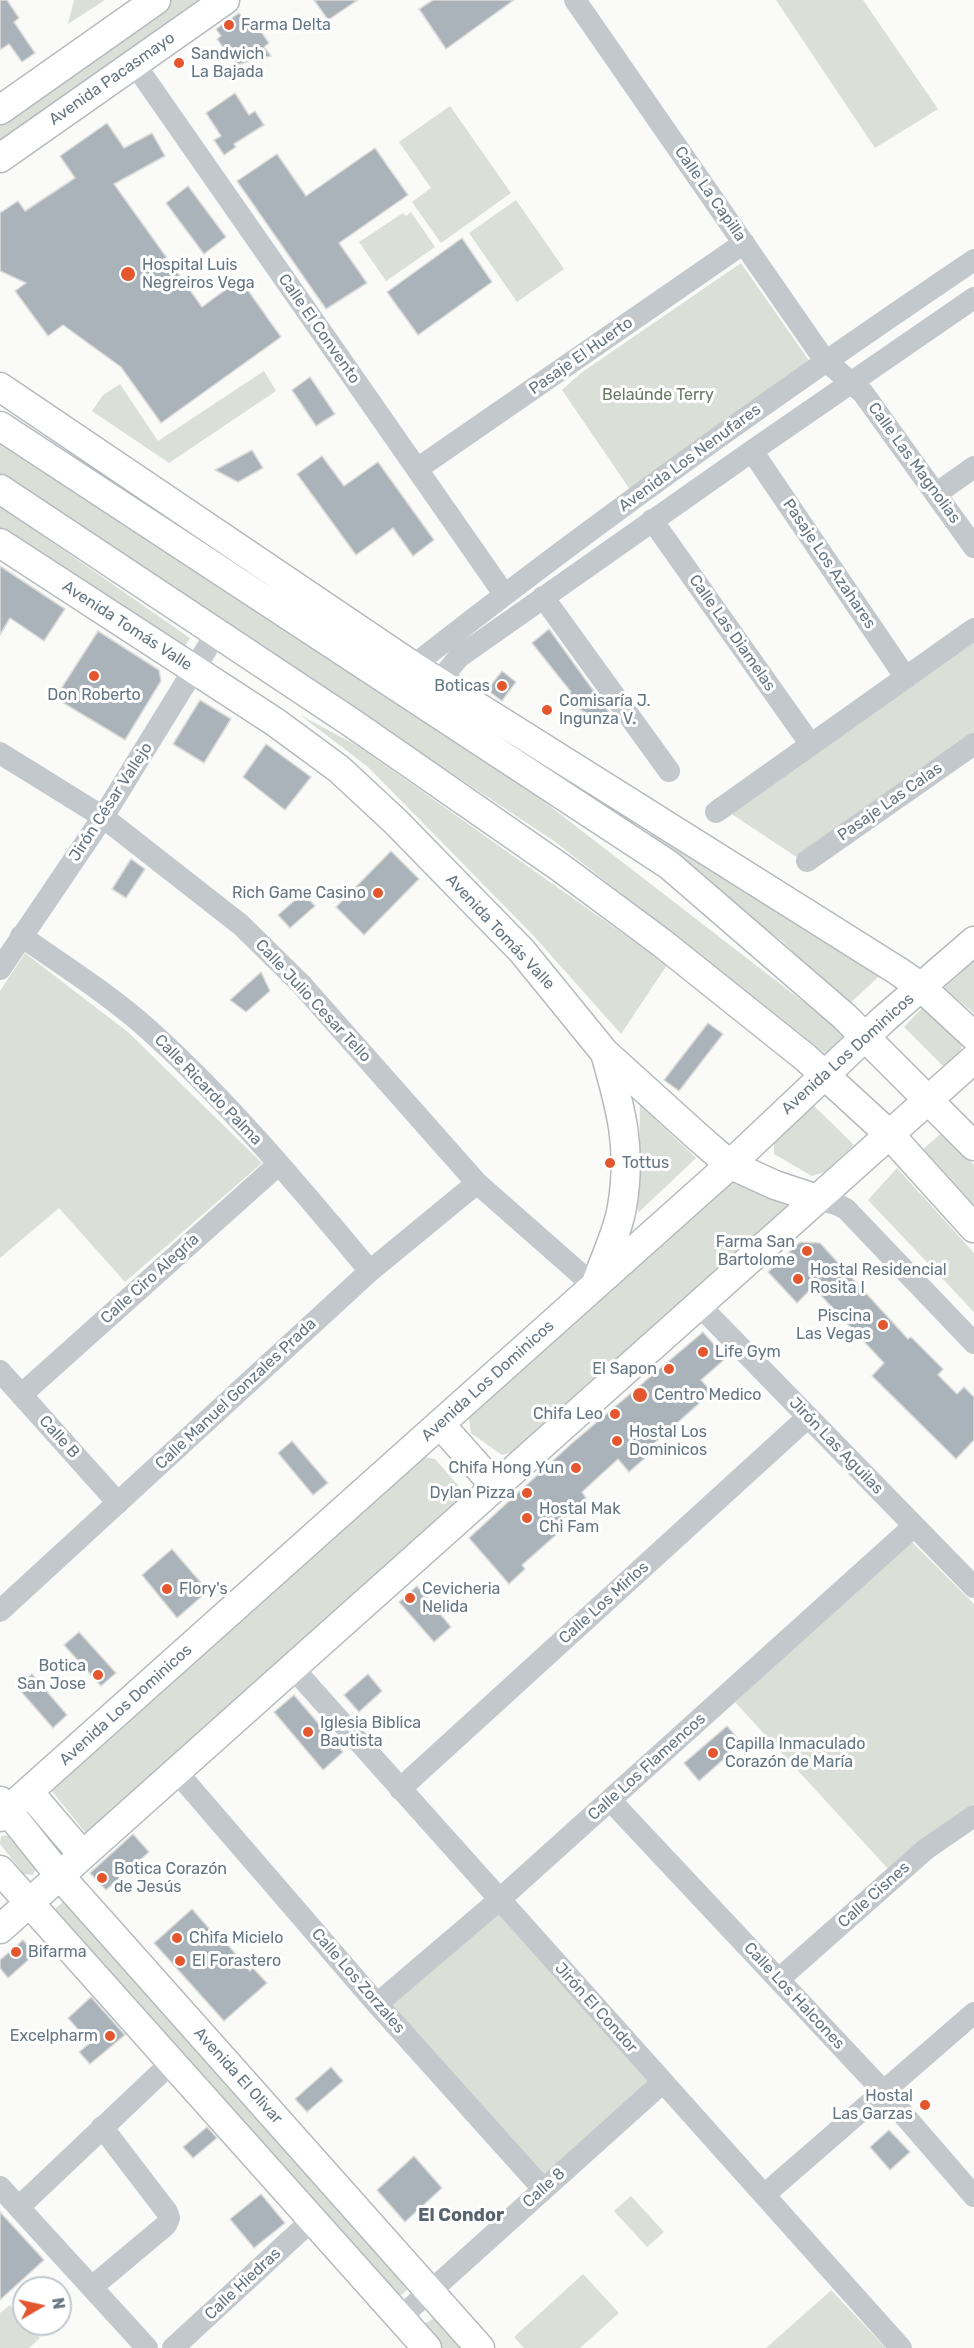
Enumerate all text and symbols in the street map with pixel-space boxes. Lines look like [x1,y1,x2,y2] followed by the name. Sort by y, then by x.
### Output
[241,15,331,35] place label: Farma Delta
[222,18,236,32] marker: Farma Delta
[45,28,179,130] street label: Avenida Pacasmayo
[191,44,264,82] place label: Sandwich La Bajada
[172,56,186,70] marker: Sandwich La Bajada
[670,143,750,245] street label: Calle La Capilla
[142,255,255,293] place label: Hospital Luis Negreiros Vega
[119,265,137,283] marker: Hospital Luis Negreiros Vega
[274,270,364,388] street label: Calle El Convento
[525,313,637,399] street label: Pasaje El Huerto
[602,385,714,405] park label: Belaúnde Terry
[864,399,964,527] street label: Calle Las Magnolias
[615,400,765,516] street label: Avenida Los Nenufares
[778,495,880,633] street label: Pasaje Los Azahares
[685,571,779,695] street label: Calle Las Diamelas
[59,577,195,675] street label: Avenida Tomás Valle
[87,669,101,683] marker: Don Roberto
[434,676,490,696] place label: Boticas
[495,679,509,693] marker: Boticas
[47,685,141,705] place label: Don Roberto
[559,691,650,729] place label: Comisaría J. Ingunza V.
[540,703,554,717] marker: Comisaría J. Ingunza V.
[65,739,157,865] street label: Jirón César Vallejo
[834,759,946,845] street label: Pasaje Las Calas
[442,870,558,994] street label: Avenida Tomás Valle
[232,883,366,903] place label: Rich Game Casino
[371,886,385,900] marker: Rich Game Casino
[251,936,375,1066] street label: Calle Julio Cesar Tello
[778,989,918,1119] street label: Avenida Los Dominicos
[150,1031,266,1149] street label: Calle Ricardo Palma
[622,1153,669,1173] place label: Tottus
[603,1156,617,1170] marker: Tottus
[97,1230,203,1328] street label: Calle Ciro Alegría
[716,1232,795,1270] place label: Farma San Bartolome
[800,1244,814,1258] marker: Farma San Bartolome
[810,1260,947,1298] place label: Hostal Residencial Rosita I
[791,1272,805,1286] marker: Hostal Residencial Rosita I
[796,1306,871,1344] place label: Piscina Las Vegas
[152,1314,320,1474] street label: Calle Manuel Gonzales Prada
[418,1316,558,1446] street label: Avenida Los Dominicos
[876,1318,890,1332] marker: Piscina Las Vegas
[715,1342,781,1362] place label: Life Gym
[696,1345,710,1359] marker: Life Gym
[592,1359,657,1379] place label: El Sapon
[662,1362,676,1376] marker: El Sapon
[654,1385,762,1405] place label: Centro Medico
[631,1386,649,1404] marker: Centro Medico
[785,1394,887,1498] street label: Jirón Las Aguilas
[533,1404,603,1424] place label: Chifa Leo
[608,1407,622,1421] marker: Chifa Leo
[35,1412,83,1462] street label: Calle B
[629,1422,707,1460] place label: Hostal Los Dominicos
[610,1434,624,1448] marker: Hostal Los Dominicos
[449,1458,564,1478] place label: Chifa Hong Yun
[569,1461,583,1475] marker: Chifa Hong Yun
[430,1483,515,1503] place label: Dylan Pizza
[520,1486,534,1500] marker: Dylan Pizza
[539,1499,620,1537] place label: Hostal Mak Chi Fam
[520,1511,534,1525] marker: Hostal Mak Chi Fam
[555,1558,653,1648] street label: Calle Los Mirlos
[179,1579,228,1599] place label: Flory's
[422,1579,500,1617] place label: Cevicheria Nelida
[160,1582,174,1596] marker: Flory's
[403,1591,417,1605] marker: Cevicheria Nelida
[56,1640,196,1770] street label: Avenida Los Dominicos
[17,1656,86,1694] place label: Botica San Jose
[91,1668,105,1682] marker: Botica San Jose
[584,1709,710,1825] street label: Calle Los Flamencos
[320,1713,421,1751] place label: Iglesia Biblica Bautista
[301,1725,315,1739] marker: Iglesia Biblica Bautista
[725,1734,865,1772] place label: Capilla Inmaculado Corazón de María
[706,1746,720,1760] marker: Capilla Inmaculado Corazón de María
[834,1858,914,1932] street label: Calle Cisnes
[114,1859,227,1897] place label: Botica Corazón de Jesús
[95,1871,109,1885] marker: Botica Corazón de Jesús
[307,1925,409,2037] street label: Calle Los Zorzales
[189,1928,283,1948] place label: Chifa Micielo
[170,1931,184,1945] marker: Chifa Micielo
[740,1939,848,2053] street label: Calle Los Halcones
[28,1942,87,1962] place label: Bifarma
[9,1945,23,1959] marker: Bifarma
[192,1951,281,1971] place label: El Forastero
[173,1954,187,1968] marker: El Forastero
[551,1959,641,2057] street label: Jirón El Condor
[190,2024,286,2128] street label: Avenida El Olivar
[10,2026,98,2046] place label: Excelpharm
[103,2029,117,2043] marker: Excelpharm
[832,2086,913,2124] place label: Hostal Las Garzas
[918,2098,932,2112] marker: Hostal Las Garzas
[519,2164,569,2212] street label: Calle 8
[418,2205,504,2227] district label: El Condor
[201,2244,285,2324] street label: Calle Hiedras
[12,2276,72,2336] north arrow
[48,2296,69,2311] text: N

